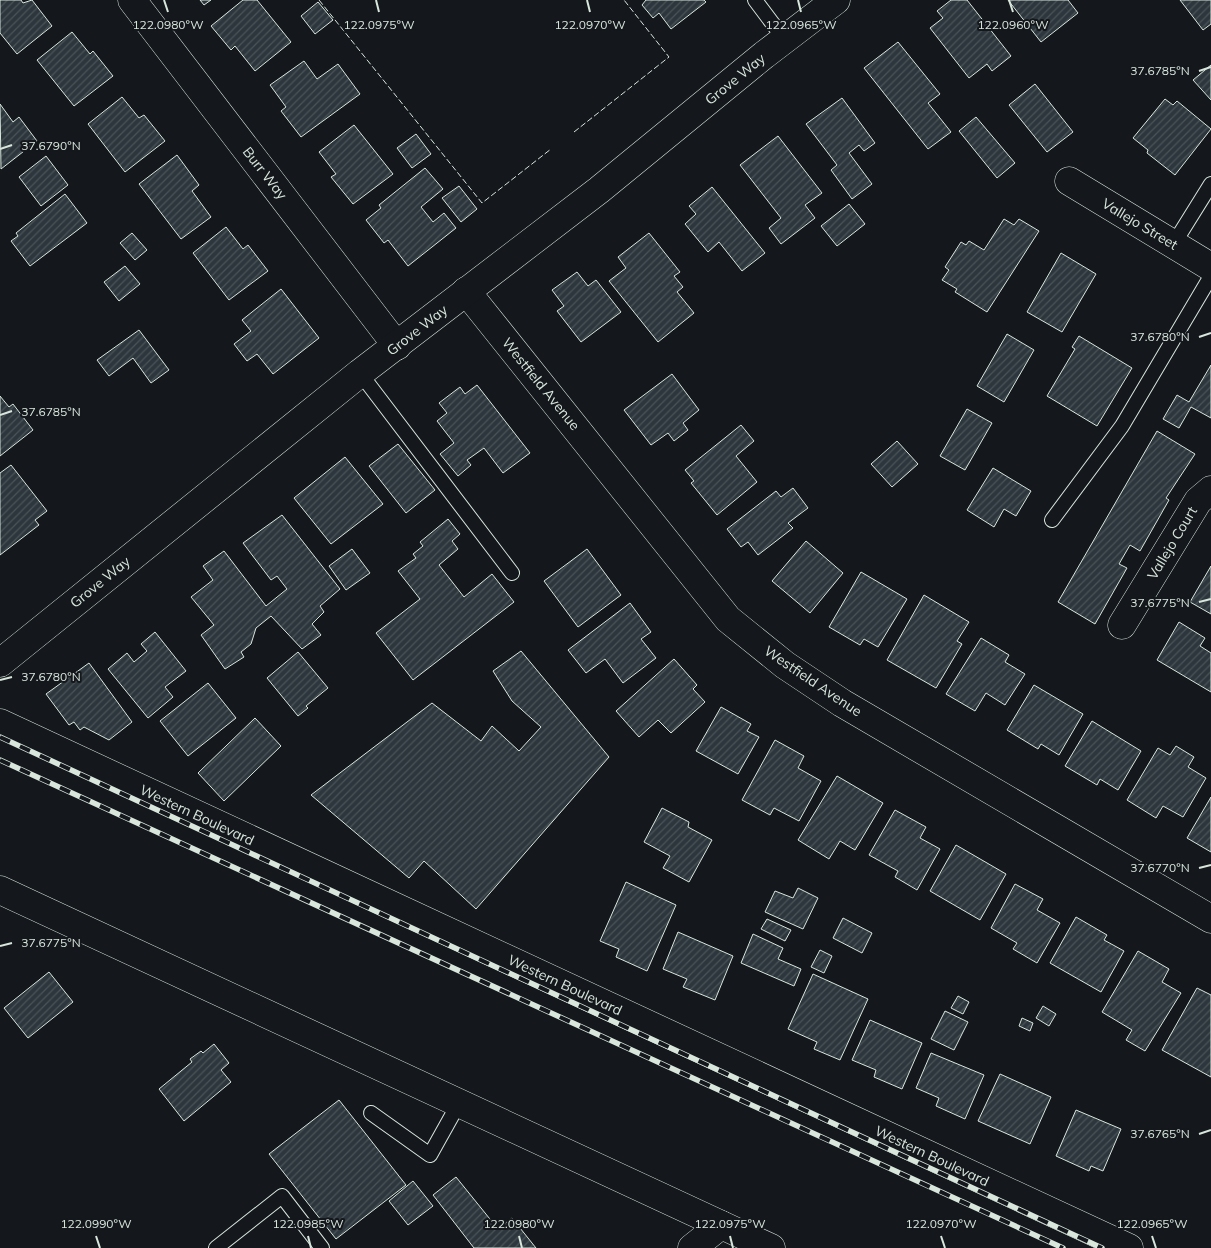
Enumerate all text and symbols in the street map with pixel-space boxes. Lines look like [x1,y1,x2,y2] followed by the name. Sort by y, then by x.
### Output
[132,17,204,32] text: 122.0980°W
[343,17,415,32] text: 122.0975°W
[554,17,626,32] text: 122.0970°W
[765,17,837,32] text: 122.0965°W
[977,17,1049,32] text: 122.0960°W
[701,49,769,109] street label: Grove Way
[1130,63,1190,78] text: 37.6785°N
[21,138,81,153] text: 37.6790°N
[239,143,292,203] street label: Burr Way
[1099,194,1181,254] street label: Vallejo Street
[383,300,451,359] street label: Grove Way
[1130,329,1190,344] text: 37.6780°N
[498,334,584,434] street label: Westfield Avenue
[21,404,81,419] text: 37.6785°N
[1143,503,1201,583] street label: Vallejo Court
[66,552,134,612] street label: Grove Way
[1130,595,1190,610] text: 37.6775°N
[761,642,865,720] street label: Westfield Avenue
[21,669,81,684] text: 37.6780°N
[137,781,257,849] street label: Western Boulevard
[1130,860,1190,875] text: 37.6770°N
[21,935,81,950] text: 37.6775°N
[505,951,625,1019] street label: Western Boulevard
[872,1122,992,1190] street label: Western Boulevard
[1130,1126,1190,1141] text: 37.6765°N
[60,1216,132,1231] text: 122.0990°W
[272,1216,344,1231] text: 122.0985°W
[483,1216,555,1231] text: 122.0980°W
[694,1216,766,1231] text: 122.0975°W
[905,1216,977,1231] text: 122.0970°W
[1116,1216,1188,1231] text: 122.0965°W

